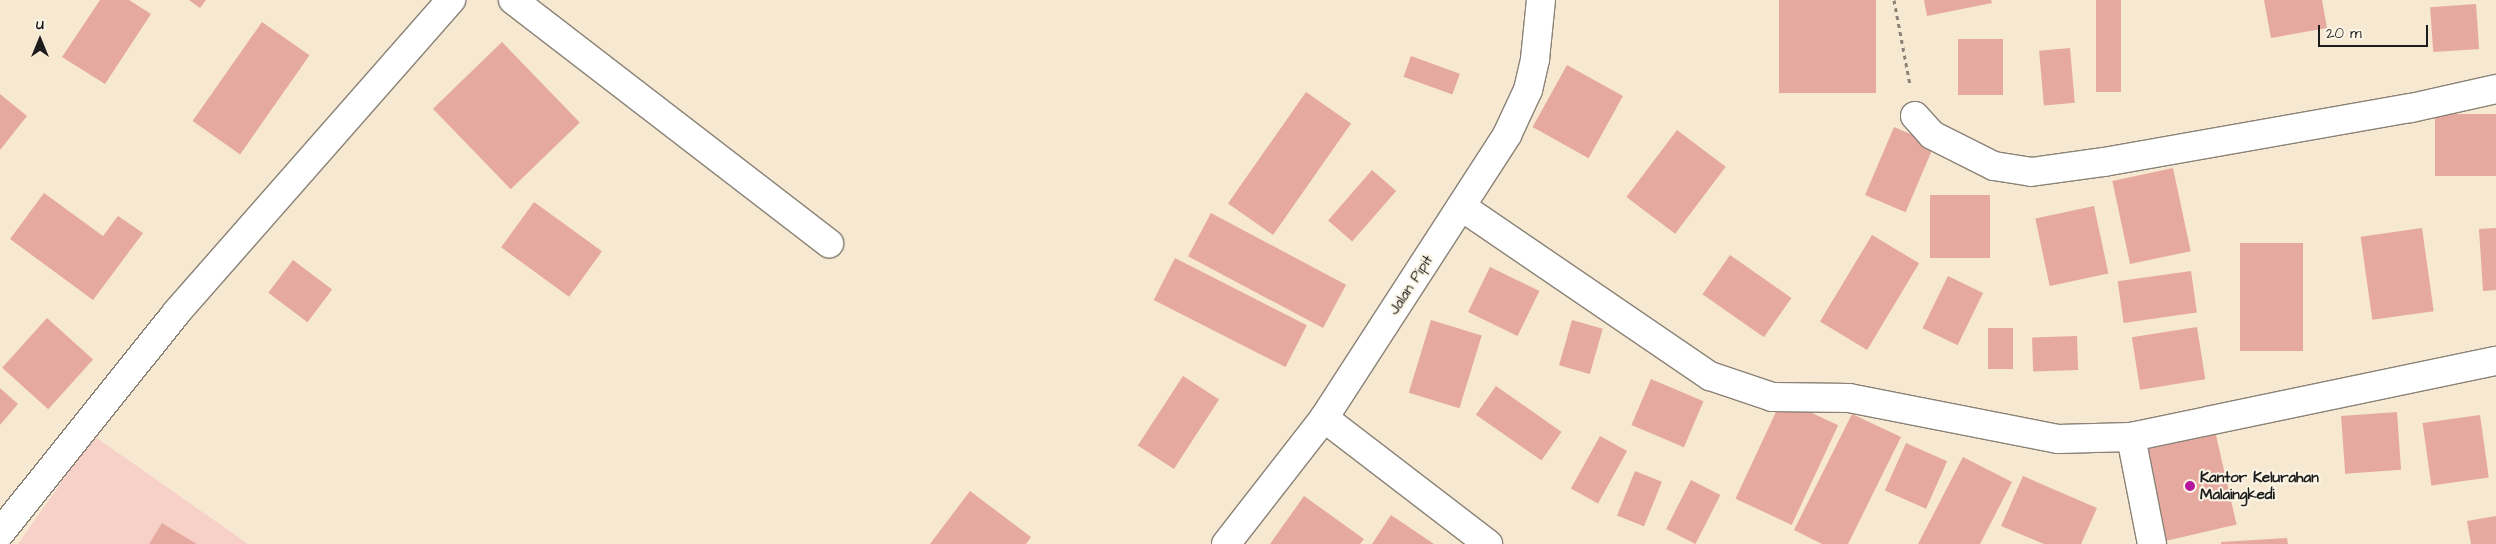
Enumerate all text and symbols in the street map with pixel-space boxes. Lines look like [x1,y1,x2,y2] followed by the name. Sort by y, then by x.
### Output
[15,15,65,65] north arrow
[36,15,44,35] text: U
[2321,15,2431,47] scale bar
[2326,23,2362,44] text: 20 m
[1385,252,1437,318] street label: Jalan Pipit
[2200,468,2319,503] place label: Kantor Kelurahan Malaingkedi
[2184,480,2196,492] marker: Kantor Kelurahan Malaingkedi

